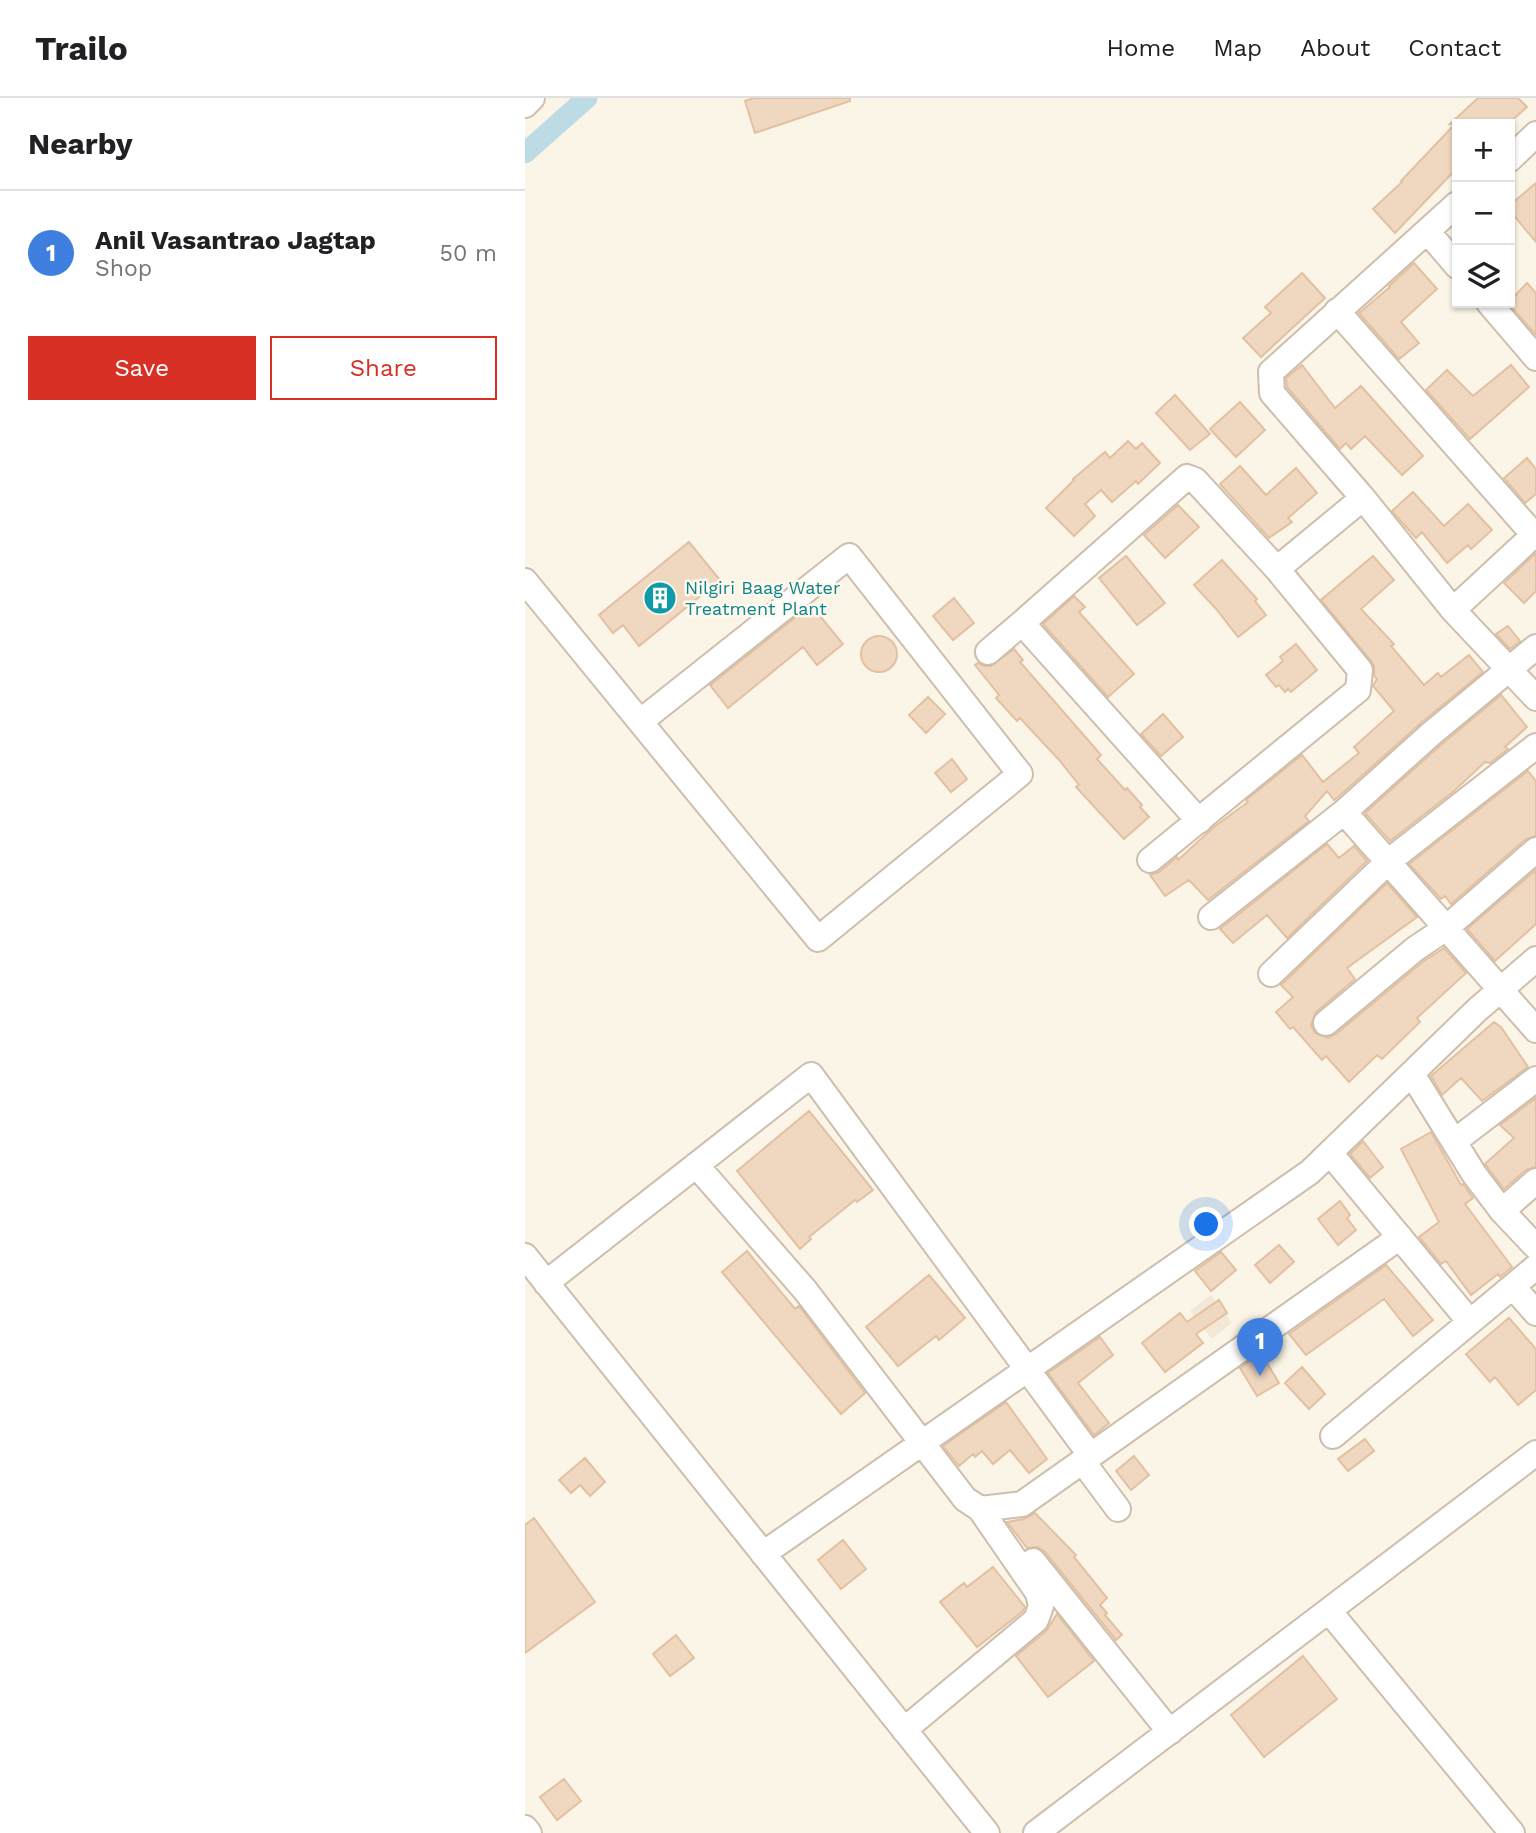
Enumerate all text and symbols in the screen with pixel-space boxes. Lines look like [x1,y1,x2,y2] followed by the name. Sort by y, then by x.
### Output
[35,29,128,68] text: Trailo
[1107,34,1175,62] text: Home
[1213,34,1262,62] text: Map
[1300,34,1370,62] text: About
[1408,34,1501,62] text: Contact
[1452,119,1515,308] map controls
[1452,119,1515,182] button: +
[28,126,133,161] text: Nearby
[1452,182,1515,245] button: −
[95,225,376,255] text: Anil Vasantrao Jagtap
[46,240,56,267] text: 1
[440,240,497,267] text: 50 m
[1452,245,1515,308] button: layers
[95,255,152,282] text: Shop
[28,336,256,400] button: Save
[270,336,497,400] button: Share
[685,577,840,619] place label: Nilgiri Baag Water Treatment Plant
[641,579,679,617] building icon: Nilgiri Baag Water Treatment Plant
[1189,1207,1223,1241] your location
[1237,1318,1283,1376] pin: 1

